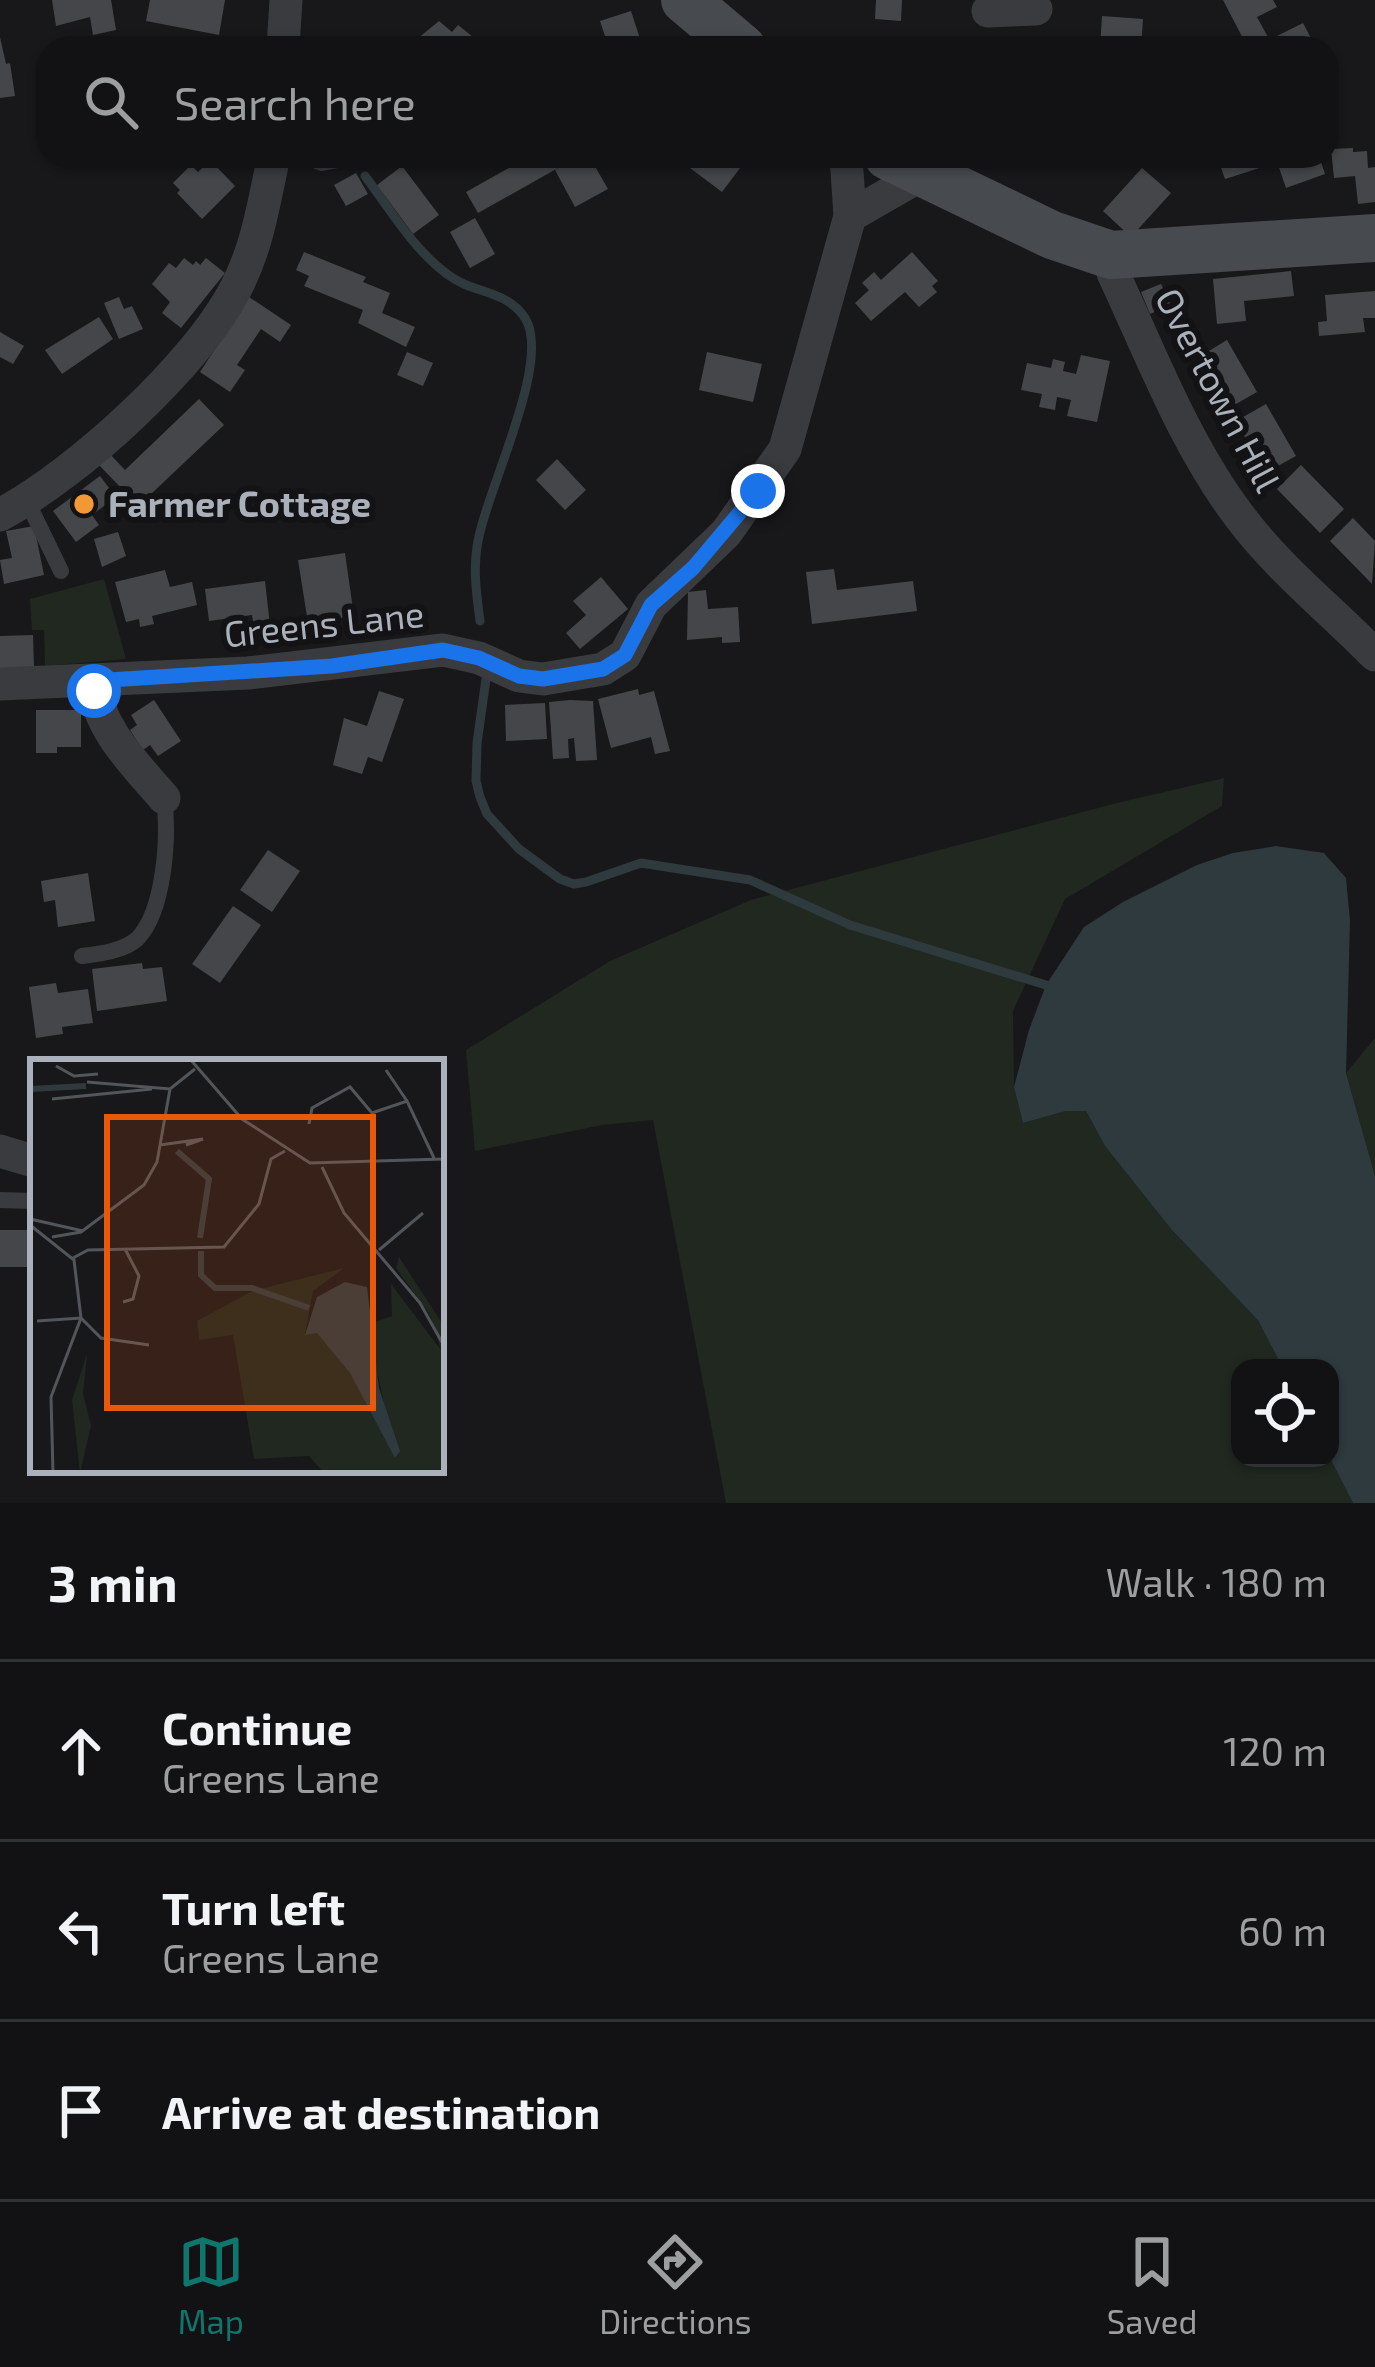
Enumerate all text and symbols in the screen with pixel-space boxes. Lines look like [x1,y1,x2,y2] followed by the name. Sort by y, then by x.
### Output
[36,36,1339,168] search box
[78,69,144,135] icon: search
[174,75,416,129] text: Search here
[1148,280,1291,498] street label: Overtown Hill
[731,464,785,518] route end
[108,481,371,524] place label: Farmer Cottage
[71,491,97,517] marker: Farmer Cottage
[222,591,426,654] street label: Greens Lane
[67,664,121,718] route start
[30,1059,444,1473] inset map
[1231,1359,1339,1467] map controls
[1231,1359,1339,1467] button: locate
[48,1551,178,1612] text: 3 min
[1106,1558,1327,1605] text: Walk · 180 m
[162,1700,352,1754] text: Continue
[48,1718,114,1784] icon: ahead
[1223,1727,1327,1774] text: 120 m
[162,1754,380,1801] text: Greens Lane
[162,1880,345,1934] text: Turn left
[48,1898,114,1964] icon: left
[1238,1907,1327,1954] text: 60 m
[162,1934,380,1981] text: Greens Lane
[48,2078,114,2144] icon: arrive
[162,2084,600,2138] text: Arrive at destination
[178,2229,244,2341] tab: Map
[599,2229,751,2341] tab: Directions
[1107,2229,1197,2341] tab: Saved

